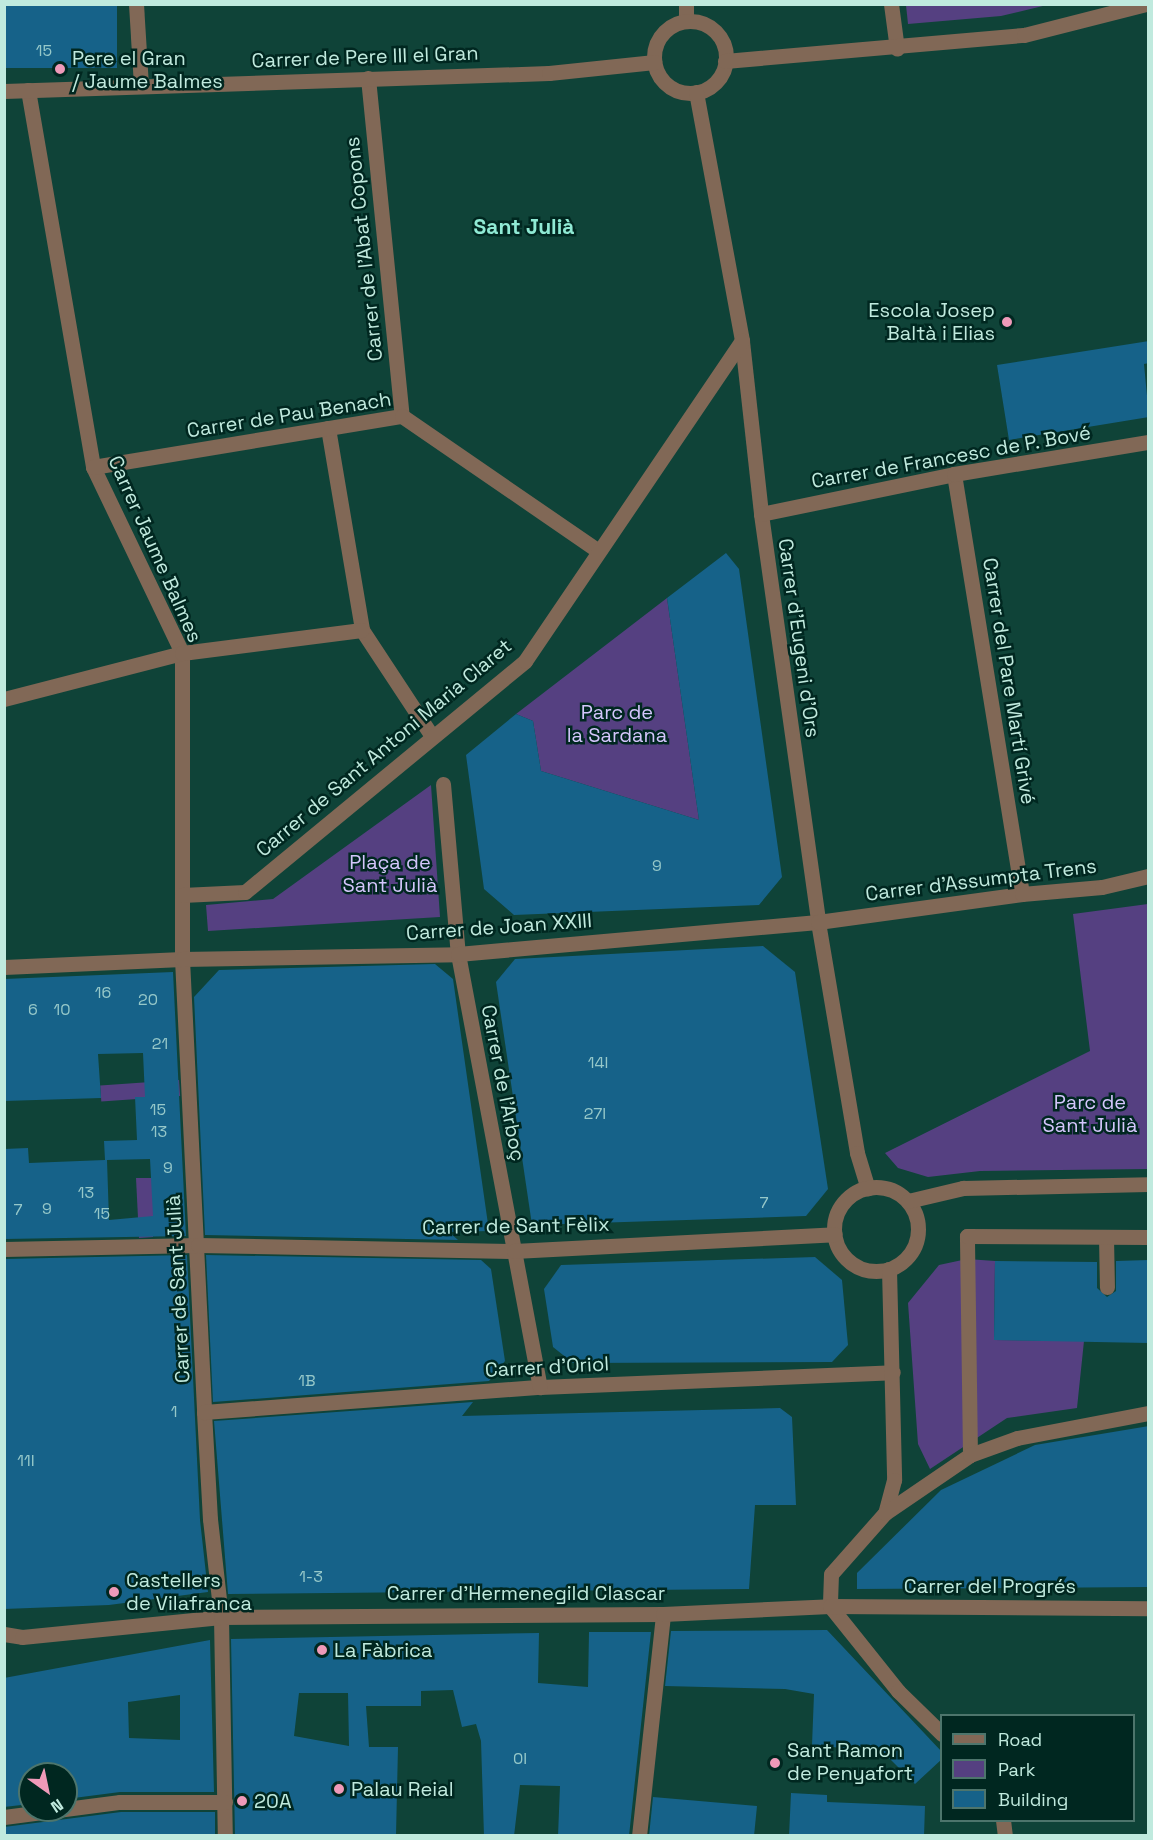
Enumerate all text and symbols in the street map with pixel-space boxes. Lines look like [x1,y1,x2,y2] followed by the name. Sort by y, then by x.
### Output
[36,41,52,61] house number: 15
[251,41,479,73] street label: Carrer de Pere III el Gran
[72,46,223,93] place label: Pere el Gran / Jaume Balmes
[53,62,67,76] marker: Pere el Gran / Jaume Balmes
[340,136,388,362] street label: Carrer de l'Abat Copons
[474,214,574,240] district label: Sant Julià
[868,298,995,345] place label: Escola Josep Baltà i Elias
[1000,315,1014,329] marker: Escola Josep Baltà i Elias
[185,387,393,443] street label: Carrer de Pau Benach
[809,421,1093,493] street label: Carrer de Francesc de P. Bové
[103,452,207,646] street label: Carrer Jaume Balmes
[773,537,825,739] street label: Carrer d'Eugeni d'Ors
[978,556,1040,806] street label: Carrer del Pare Martí Grivé
[251,634,517,862] street label: Carrer de Sant Antoni Maria Claret
[567,700,667,747] park label: Parc de la Sardana
[343,850,437,897] park label: Plaça de Sant Julià
[864,854,1098,906] street label: Carrer d'Assumpta Trens
[652,856,662,876] house number: 9
[405,909,593,945] street label: Carrer de Joan XXIII
[95,983,111,1003] house number: 16
[138,990,158,1010] house number: 20
[28,1000,38,1020] house number: 6
[54,1000,70,1020] house number: 10
[476,1003,530,1163] street label: Carrer de l'Arboç
[152,1034,168,1054] house number: 21
[588,1053,608,1073] house number: 14I
[1043,1090,1137,1137] park label: Parc de Sant Julià
[150,1100,166,1120] house number: 15
[584,1104,606,1124] house number: 27I
[151,1122,167,1142] house number: 13
[163,1158,173,1178] house number: 9
[78,1183,94,1203] house number: 13
[759,1193,769,1213] house number: 7
[161,1194,195,1384] street label: Carrer de Sant Julià
[42,1199,52,1219] house number: 9
[13,1200,23,1220] house number: 7
[94,1204,110,1224] house number: 15
[422,1212,610,1240] street label: Carrer de Sant Fèlix
[484,1352,610,1382] street label: Carrer d'Oriol
[298,1371,316,1391] house number: 1B
[171,1402,177,1422] house number: 1
[17,1451,35,1471] house number: 11I
[299,1567,323,1587] house number: 1-3
[126,1568,252,1615] place label: Castellers de Vilafranca
[904,1574,1076,1598] street label: Carrer del Progrés
[387,1581,665,1605] street label: Carrer d'Hermenegild Clascar
[107,1585,121,1599] marker: Castellers de Vilafranca
[334,1638,432,1662] place label: La Fàbrica
[315,1643,329,1657] marker: La Fàbrica
[940,1714,1135,1822] legend
[998,1728,1042,1751] text: Road
[787,1739,913,1786] place label: Sant Ramon de Penyafort
[513,1749,527,1769] house number: 0I
[768,1756,782,1770] marker: Sant Ramon de Penyafort
[998,1758,1035,1781] text: Park
[18,1762,78,1822] north arrow
[351,1777,454,1801] place label: Palau Reial
[332,1782,346,1796] marker: Palau Reial
[998,1788,1068,1811] text: Building
[254,1789,291,1813] place label: 20A
[47,1794,67,1818] text: N
[235,1794,249,1808] marker: 20A

